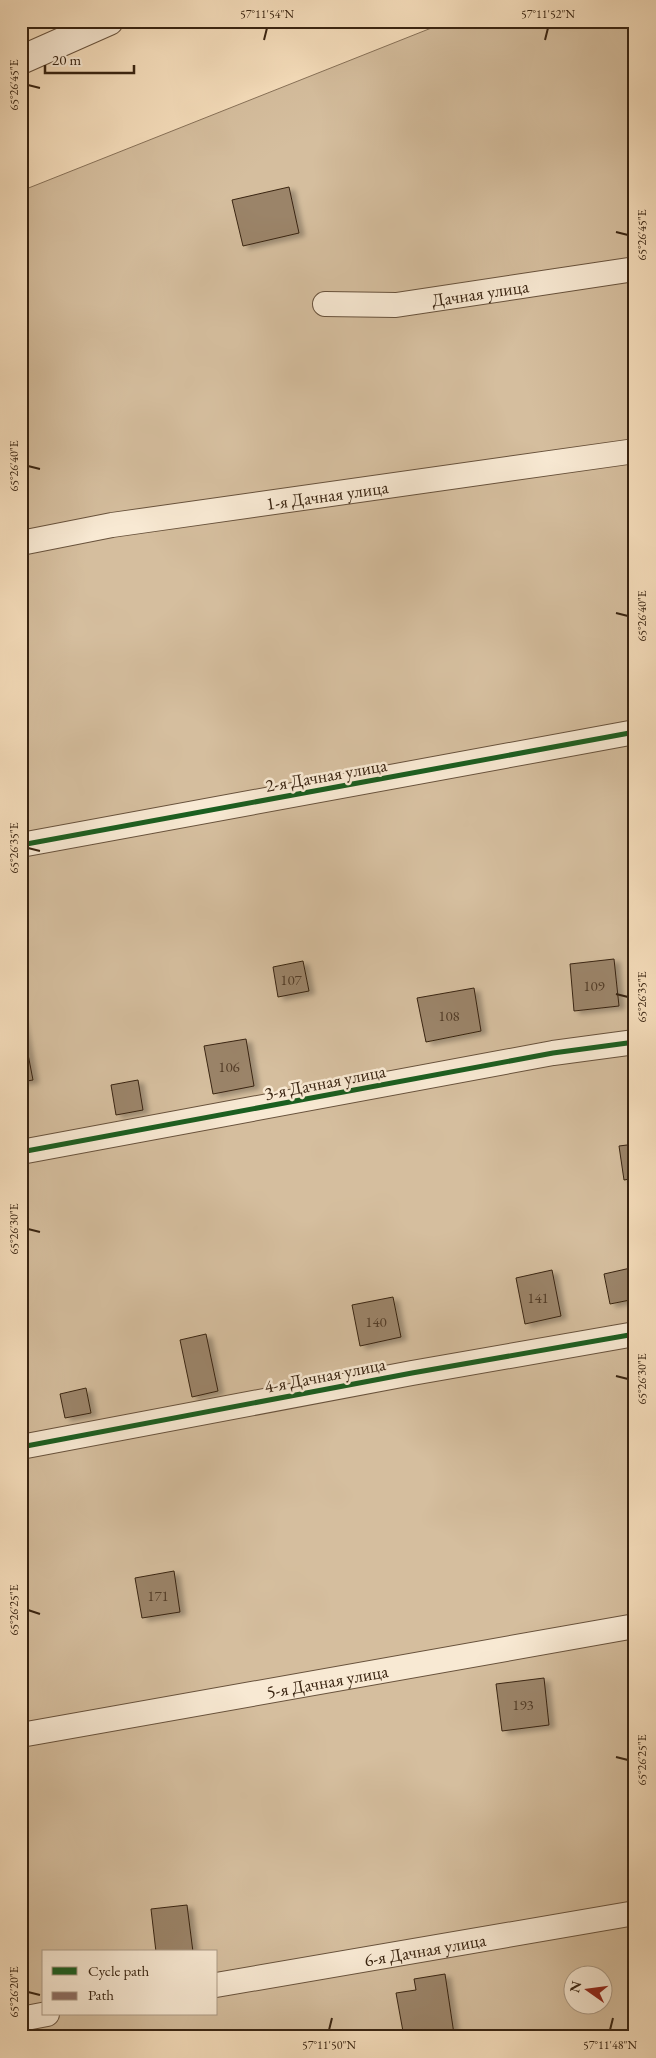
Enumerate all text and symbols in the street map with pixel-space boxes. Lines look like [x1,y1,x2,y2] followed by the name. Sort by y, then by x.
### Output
[240,6,294,22] text: 57°11'54"N
[521,6,575,22] text: 57°11'52"N
[45,42,134,74] scale bar
[52,50,81,69] text: 20 m
[6,59,22,111] text: 65°26'45"E
[634,209,650,261] text: 65°26'45"E
[430,274,531,311] street label: Дачная улица
[6,440,22,492] text: 65°26'40"E
[265,474,390,515] street label: 1-я Дачная улица
[634,590,650,642] text: 65°26'40"E
[263,753,389,797] street label: 2-я Дачная улица
[6,822,22,874] text: 65°26'35"E
[280,970,303,989] house number: 107
[634,971,650,1023] text: 65°26'35"E
[583,976,605,995] house number: 109
[438,1006,460,1025] house number: 108
[218,1057,240,1076] house number: 106
[262,1059,388,1105] street label: 3-я Дачная улица
[6,1203,22,1255] text: 65°26'30"E
[527,1288,549,1307] house number: 141
[365,1312,387,1331] house number: 140
[262,1352,388,1398] street label: 4-я Дачная улица
[634,1353,650,1405] text: 65°26'30"E
[6,1584,22,1636] text: 65°26'25"E
[147,1586,169,1605] house number: 171
[265,1658,391,1703] street label: 5-я Дачная улица
[512,1695,534,1714] house number: 193
[634,1734,650,1786] text: 65°26'25"E
[362,1927,488,1971] street label: 6-я Дачная улица
[42,1950,218,2016] legend
[88,1961,150,1980] text: Cycle path
[6,1966,22,2018] text: 65°26'20"E
[564,1966,614,2016] north arrow
[565,1979,586,1995] text: N
[88,1985,114,2004] text: Path
[302,2037,356,2053] text: 57°11'50"N
[583,2037,637,2053] text: 57°11'48"N

